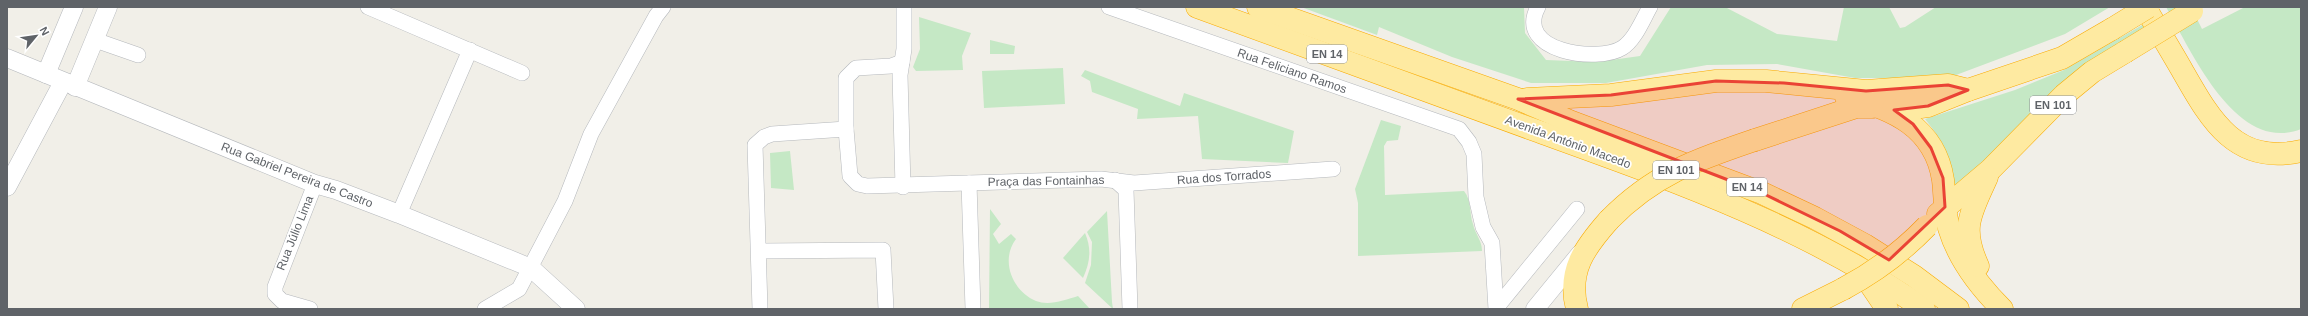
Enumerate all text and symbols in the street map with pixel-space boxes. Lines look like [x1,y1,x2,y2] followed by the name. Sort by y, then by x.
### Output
[16,16,56,56] north arrow
[38,25,52,38] text: N
[1307,45,1347,63] road number: EN 14
[1235,46,1349,96] street label: Rua Feliciano Ramos
[2030,96,2076,114] road number: EN 101
[1503,113,1633,171] street label: Avenida António Macedo
[219,140,375,211] street label: Rua Gabriel Pereira de Castro
[1653,161,1699,179] road number: EN 101
[1176,167,1272,187] street label: Rua dos Torrados
[988,173,1104,189] street label: Praça das Fontainhas
[1727,178,1767,196] road number: EN 14
[274,193,316,272] street label: Rua Júlio Lima

